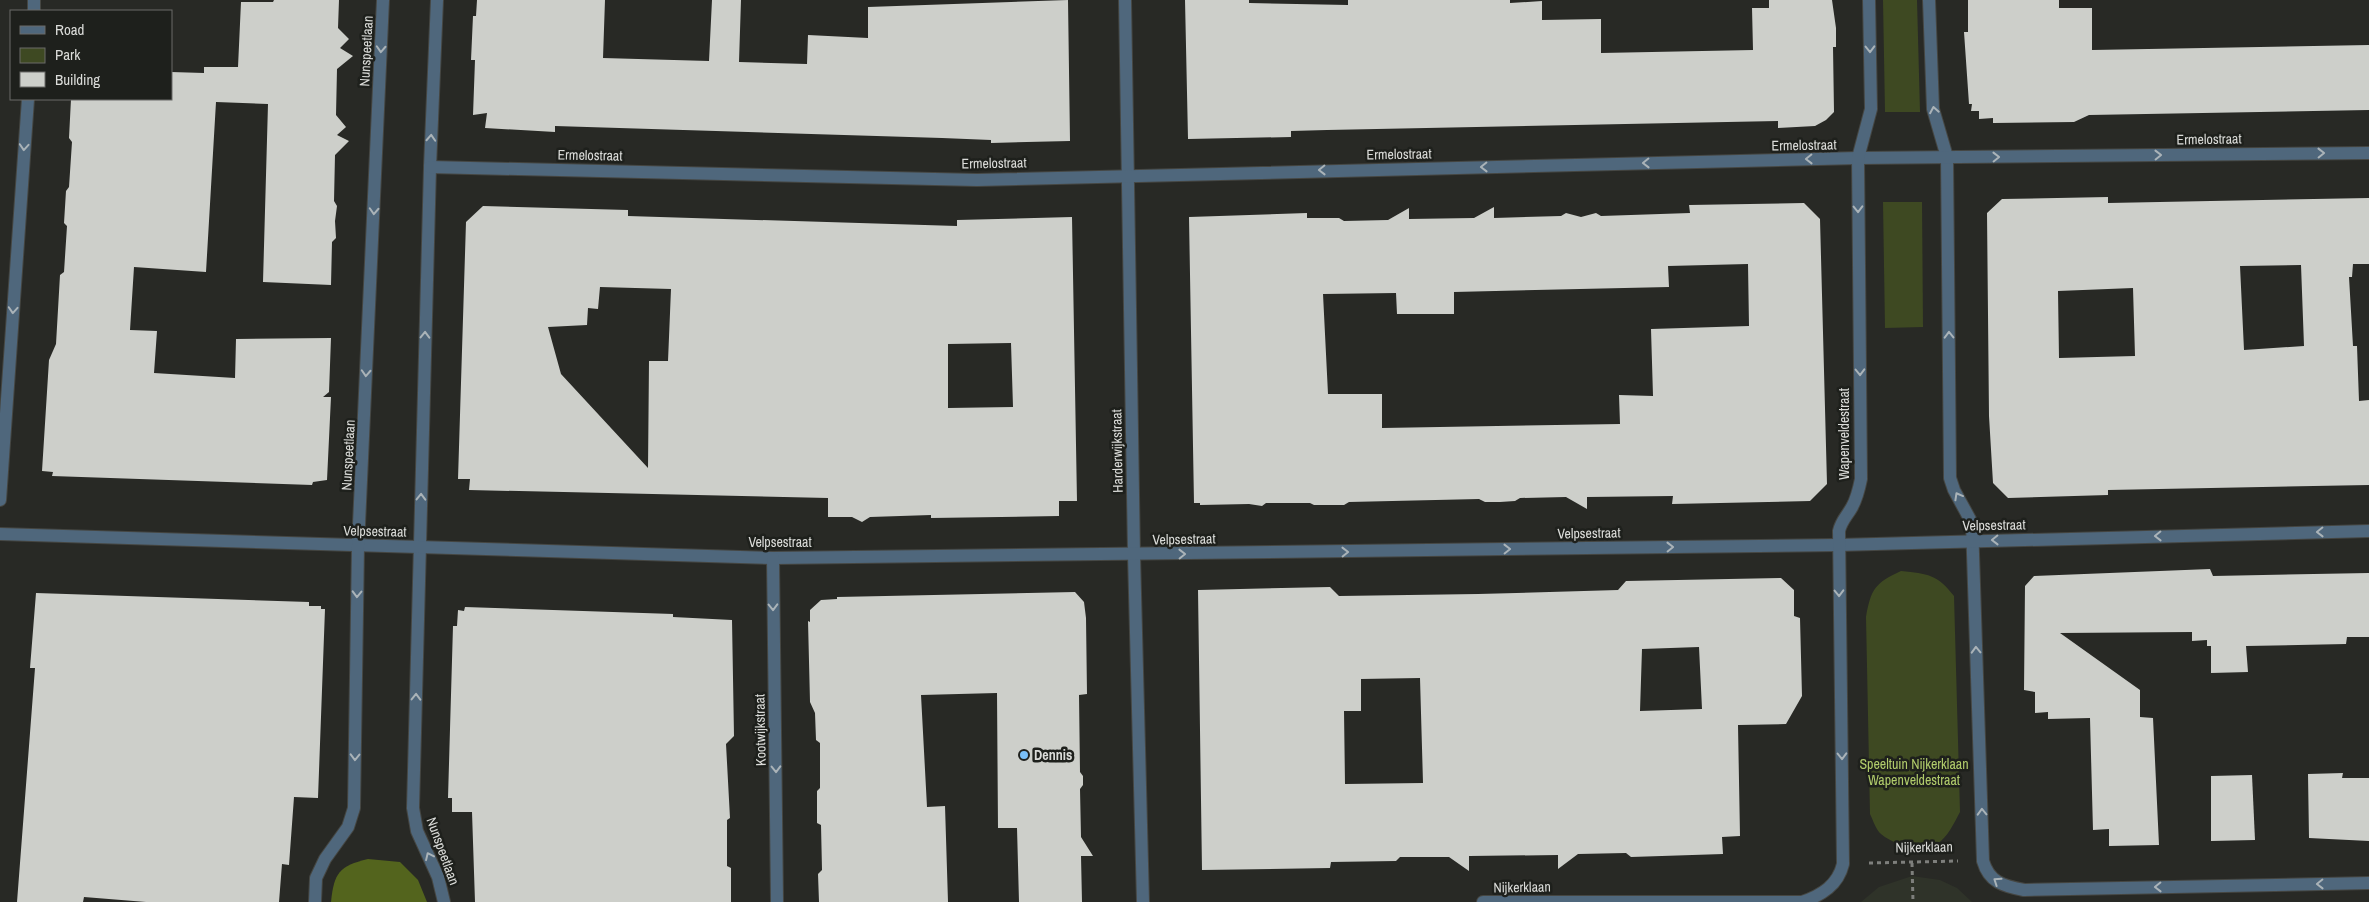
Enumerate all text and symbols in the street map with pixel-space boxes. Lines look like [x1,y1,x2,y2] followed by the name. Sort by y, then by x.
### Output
[10,10,172,100] legend
[355,15,377,87] street label: Nunspeetlaan
[55,19,84,40] text: Road
[55,44,81,65] text: Park
[376,45,386,53] one-way arrow
[1865,45,1875,53] one-way arrow
[55,69,100,90] text: Building
[1930,106,1940,115] one-way arrow
[2176,129,2242,149] street label: Ermelostraat
[425,133,436,141] one-way arrow
[1771,135,1837,155] street label: Ermelostraat
[19,144,30,152] one-way arrow
[1366,144,1432,164] street label: Ermelostraat
[557,145,623,165] street label: Ermelostraat
[2317,148,2325,158] one-way arrow
[2154,150,2162,160] one-way arrow
[1992,152,2000,162] one-way arrow
[961,153,1027,173] street label: Ermelostraat
[1805,154,1813,165] one-way arrow
[1642,158,1650,168] one-way arrow
[1480,161,1488,172] one-way arrow
[1317,165,1325,175] one-way arrow
[1853,206,1863,214] one-way arrow
[368,207,379,215] one-way arrow
[8,306,19,314] one-way arrow
[420,331,430,338] one-way arrow
[1944,331,1954,338] one-way arrow
[1855,368,1865,376] one-way arrow
[361,370,372,378] one-way arrow
[1835,388,1853,480] street label: Wapenveldestraat
[1107,409,1127,493] street label: Harderwijkstraat
[337,419,359,491] street label: Nunspeetlaan
[1954,492,1964,501] one-way arrow
[416,493,426,501] one-way arrow
[1962,515,2026,535] street label: Velpsestraat
[343,521,407,541] street label: Velpsestraat
[1557,523,1621,543] street label: Velpsestraat
[2316,527,2324,537] one-way arrow
[1152,529,1216,549] street label: Velpsestraat
[2154,531,2162,541] one-way arrow
[748,533,812,551] street label: Velpsestraat
[1991,535,1999,546] one-way arrow
[1666,542,1674,552] one-way arrow
[1504,544,1511,554] one-way arrow
[1341,546,1349,557] one-way arrow
[1179,549,1187,559] one-way arrow
[1834,590,1844,598] one-way arrow
[352,591,363,599] one-way arrow
[768,603,778,611] one-way arrow
[1971,646,1982,654] one-way arrow
[411,692,421,700] one-way arrow
[750,694,770,766] street label: Kootwijkstraat
[1034,746,1072,764] place label: Dennis
[1018,749,1030,761] marker: Dennis
[1837,752,1847,760] one-way arrow
[350,754,360,761] one-way arrow
[1859,755,1969,789] park label: Speeltuin Nijkerklaan Wapenveldestraat
[770,765,781,773] one-way arrow
[1976,808,1987,816] one-way arrow
[422,815,464,887] street label: Nunspeetlaan
[1895,838,1953,856] street label: Nijkerklaan
[424,852,435,861] one-way arrow
[1493,878,1551,896] street label: Nijkerklaan
[1994,878,2003,887] one-way arrow
[2316,879,2324,889] one-way arrow
[2154,882,2162,893] one-way arrow

